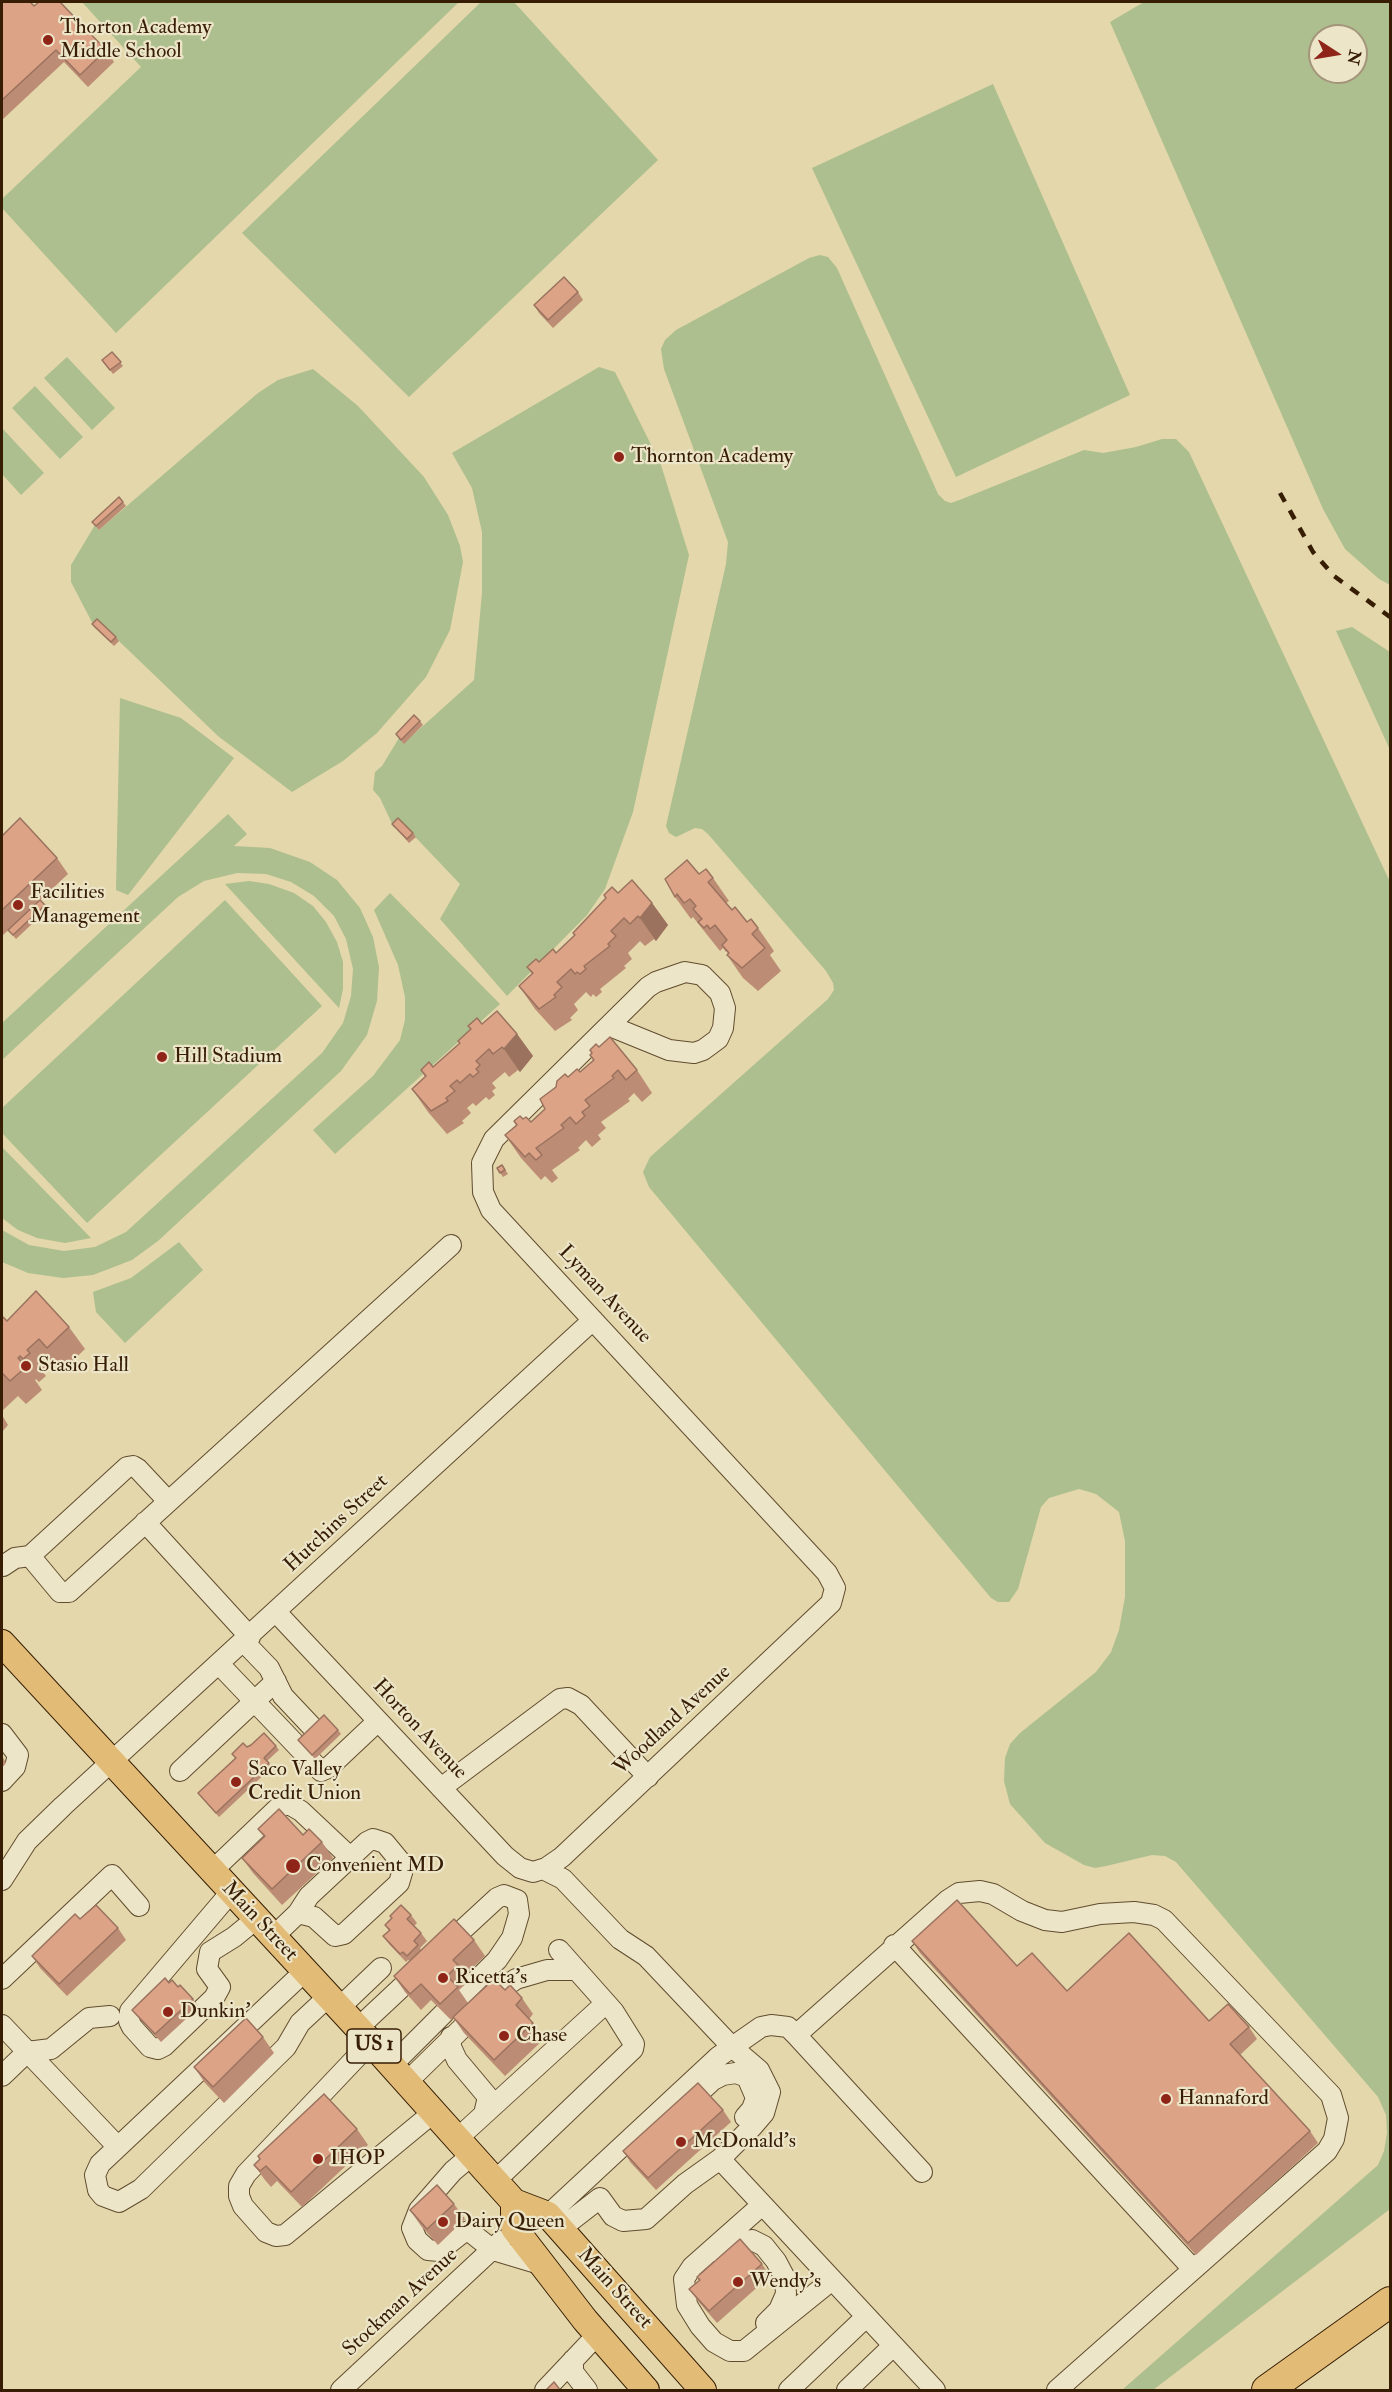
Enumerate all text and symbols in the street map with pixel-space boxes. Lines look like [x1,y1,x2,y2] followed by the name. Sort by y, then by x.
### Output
[60,15,211,65] place label: Thorton Academy Middle School
[1308,24,1368,84] north arrow
[41,33,55,47] marker: Thorton Academy Middle School
[1342,48,1365,66] text: N
[631,444,793,470] place label: Thornton Academy
[612,450,626,464] marker: Thornton Academy
[30,880,140,930] place label: Facilities Management
[11,898,25,912] marker: Facilities Management
[174,1044,282,1070] place label: Hill Stadium
[155,1050,169,1064] marker: Hill Stadium
[552,1241,656,1349] street label: Lyman Avenue
[38,1353,129,1379] place label: Stasio Hall
[19,1359,33,1373] marker: Stasio Hall
[280,1470,394,1578] street label: Hutchins Street
[609,1661,737,1781] street label: Woodland Avenue
[366,1675,472,1785] street label: Horton Avenue
[248,1757,361,1807] place label: Saco Valley Credit Union
[229,1775,243,1789] marker: Saco Valley Credit Union
[306,1853,444,1879] place label: Convenient MD
[284,1857,302,1875] marker: Convenient MD
[216,1877,302,1967] street label: Main Street
[455,1965,527,1991] place label: Ricetta's
[436,1971,450,1985] marker: Ricetta's
[180,1999,251,2025] place label: Dunkin'
[161,2005,175,2019] marker: Dunkin'
[516,2023,567,2049] place label: Chase
[347,2029,401,2063] road number: US 1
[497,2029,511,2043] marker: Chase
[1178,2086,1269,2112] place label: Hannaford
[1159,2092,1173,2106] marker: Hannaford
[693,2129,796,2155] place label: McDonald's
[674,2135,688,2149] marker: McDonald's
[330,2146,385,2172] place label: IHOP
[311,2152,325,2166] marker: IHOP
[455,2209,565,2235] place label: Dairy Queen
[436,2215,450,2229] marker: Dairy Queen
[338,2243,464,2363] street label: Stockman Avenue
[571,2243,657,2335] street label: Main Street
[750,2269,821,2295] place label: Wendy's
[731,2275,745,2289] marker: Wendy's

